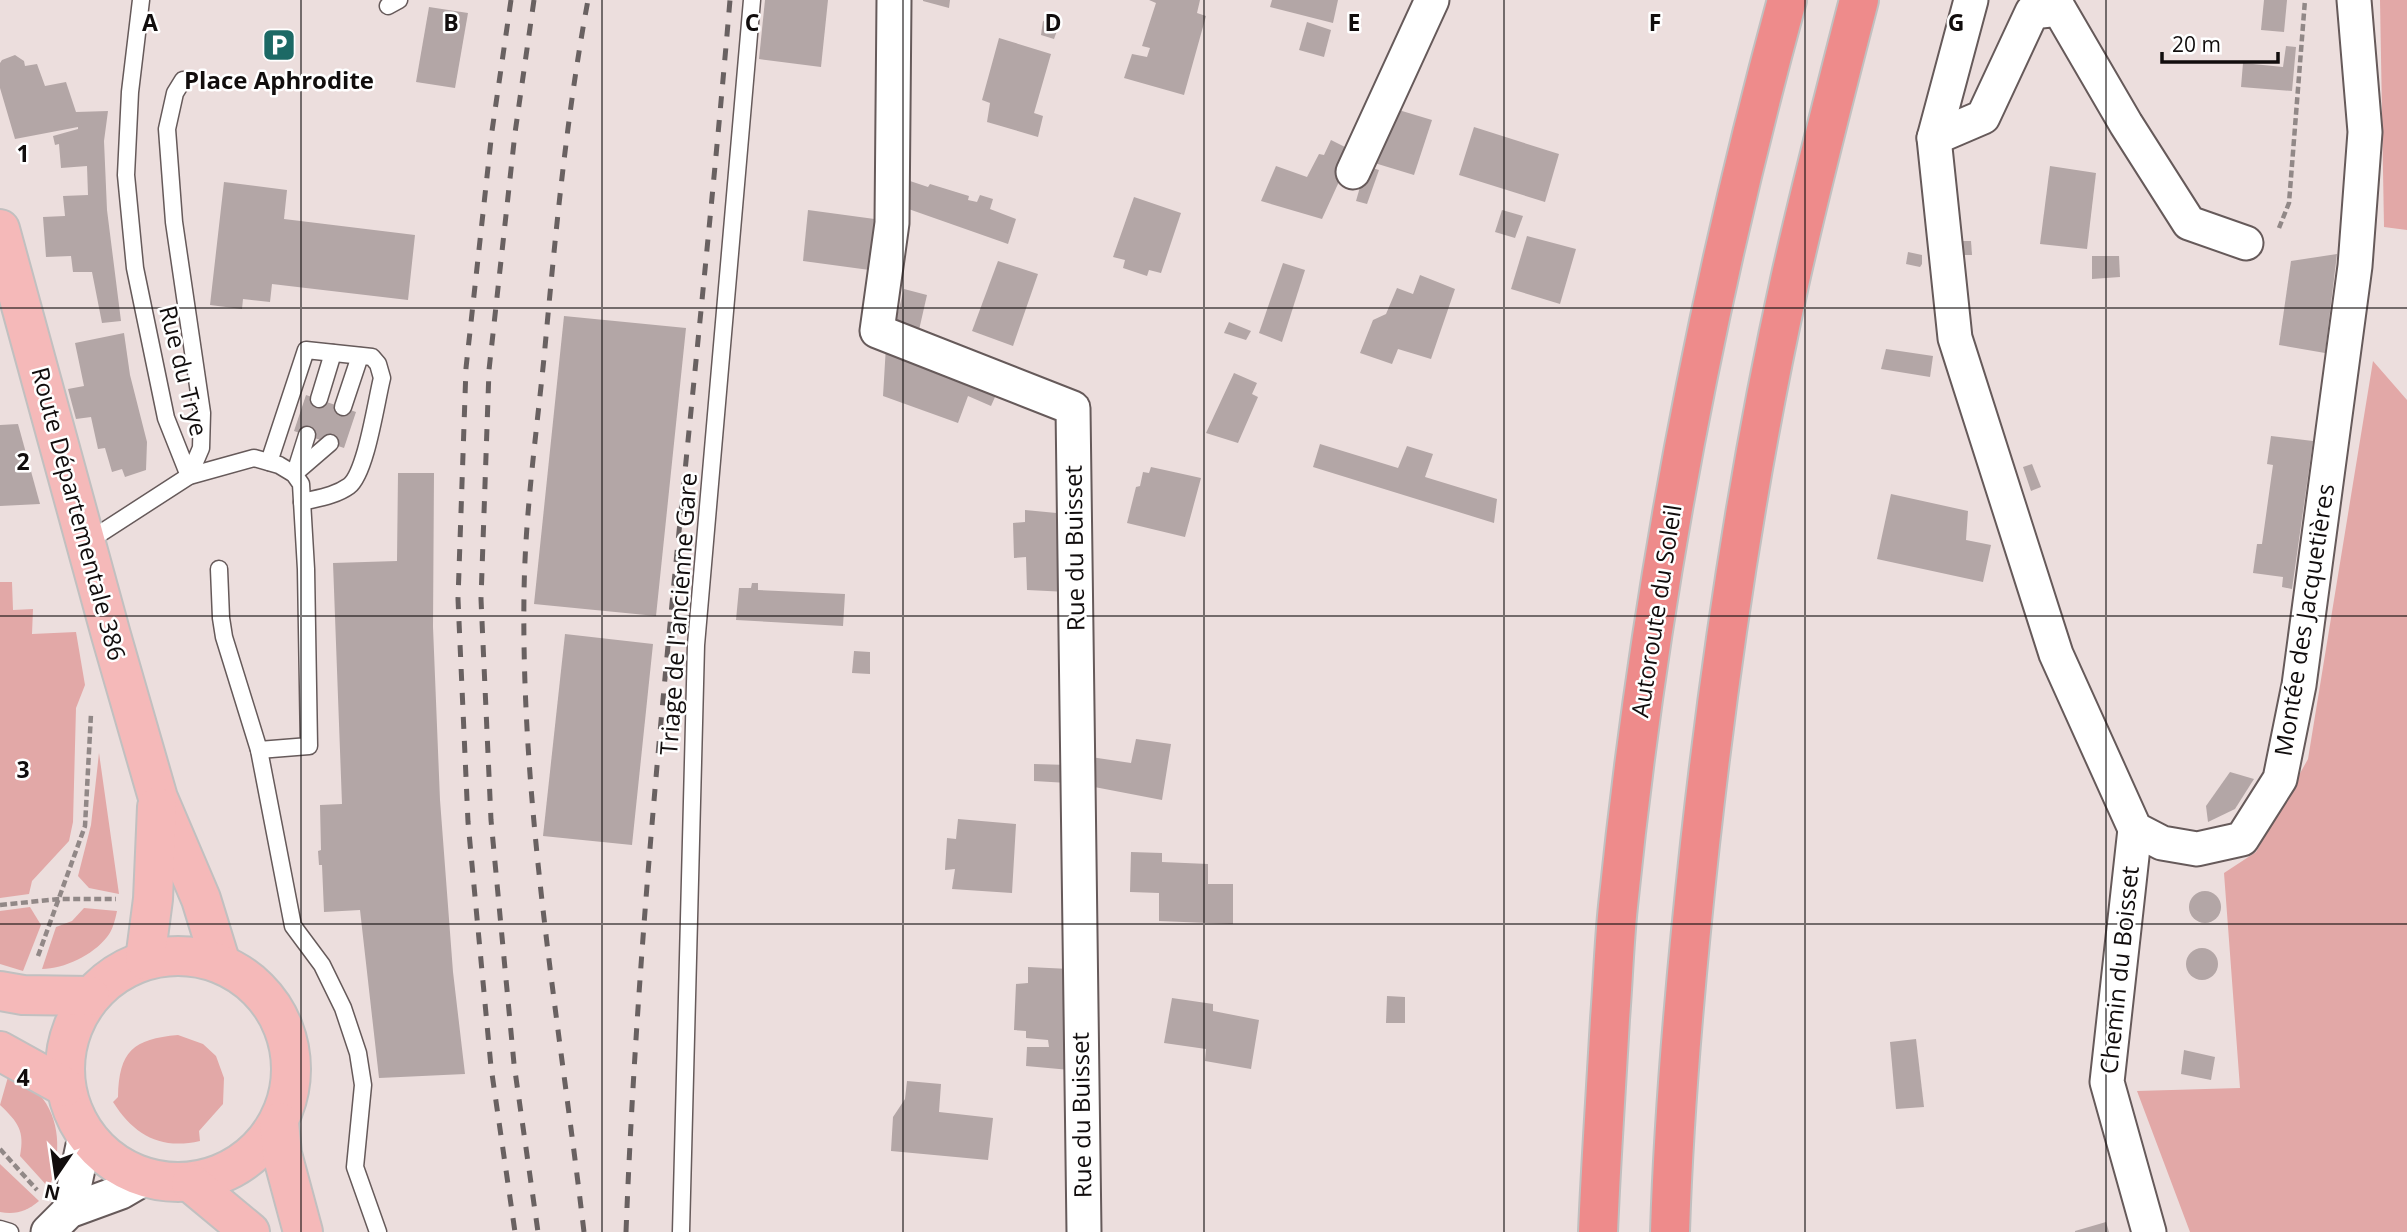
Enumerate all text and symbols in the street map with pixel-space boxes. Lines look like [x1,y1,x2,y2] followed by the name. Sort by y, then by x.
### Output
[142,6,158,38] text: A
[443,6,459,38] text: B
[745,6,759,38] text: C
[1044,6,1062,38] text: D
[1348,6,1360,38] text: E
[1649,6,1661,38] text: F
[1948,6,1964,38] text: G
[2162,21,2278,65] scale bar
[260,26,298,64] parking icon: Place Aphrodite
[2172,30,2221,58] text: 20 m
[184,63,374,96] place label: Place Aphrodite
[16,137,30,169] text: 1
[152,302,217,439] street label: Rue du Trye
[24,363,134,664] street label: Route Départementale 386
[16,445,30,477] text: 2
[1056,465,1091,631] street label: Rue du Buisset
[651,471,704,756] street label: Triage de l'ancienne Gare
[2266,481,2341,758] street label: Montée des Jacquetières
[1622,502,1689,720] street label: Autoroute du Soleil
[16,753,30,785] text: 3
[2091,864,2146,1076] street label: Chemin du Boisset
[1063,1032,1098,1198] street label: Rue du Buisset
[16,1061,30,1093] text: 4
[21,1141,91,1211] north arrow
[42,1178,63,1207] text: N

